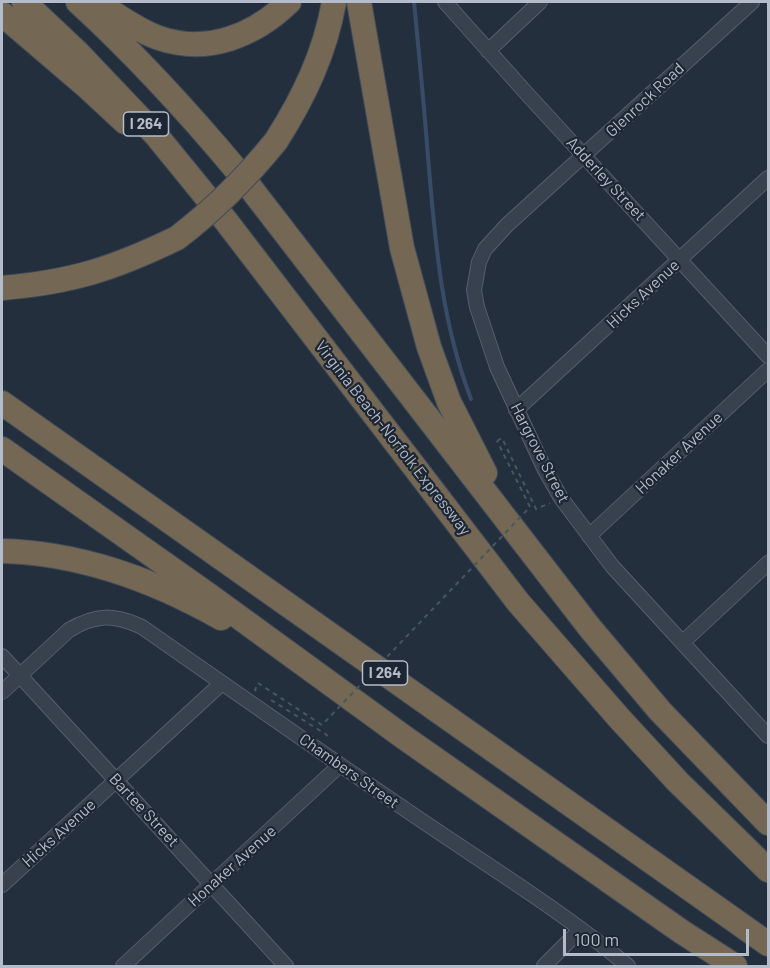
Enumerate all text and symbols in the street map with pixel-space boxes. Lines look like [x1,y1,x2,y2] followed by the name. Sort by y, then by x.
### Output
[602,59,688,141] street label: Glenrock Road
[124,112,168,136] road number: I 264
[562,133,650,225] street label: Adderley Street
[603,255,683,333] street label: Hicks Avenue
[311,337,475,539] street label: Virginia Beach-Norfolk Expressway
[507,400,573,506] street label: Hargrove Street
[631,408,727,498] street label: Honaker Avenue
[362,661,408,685] road number: I 264
[295,730,403,812] street label: Chambers Street
[105,769,183,851] street label: Bartee Street
[18,795,100,871] street label: Hicks Avenue
[184,821,280,911] street label: Honaker Avenue
[566,917,752,955] scale bar
[574,928,619,950] text: 100 m

